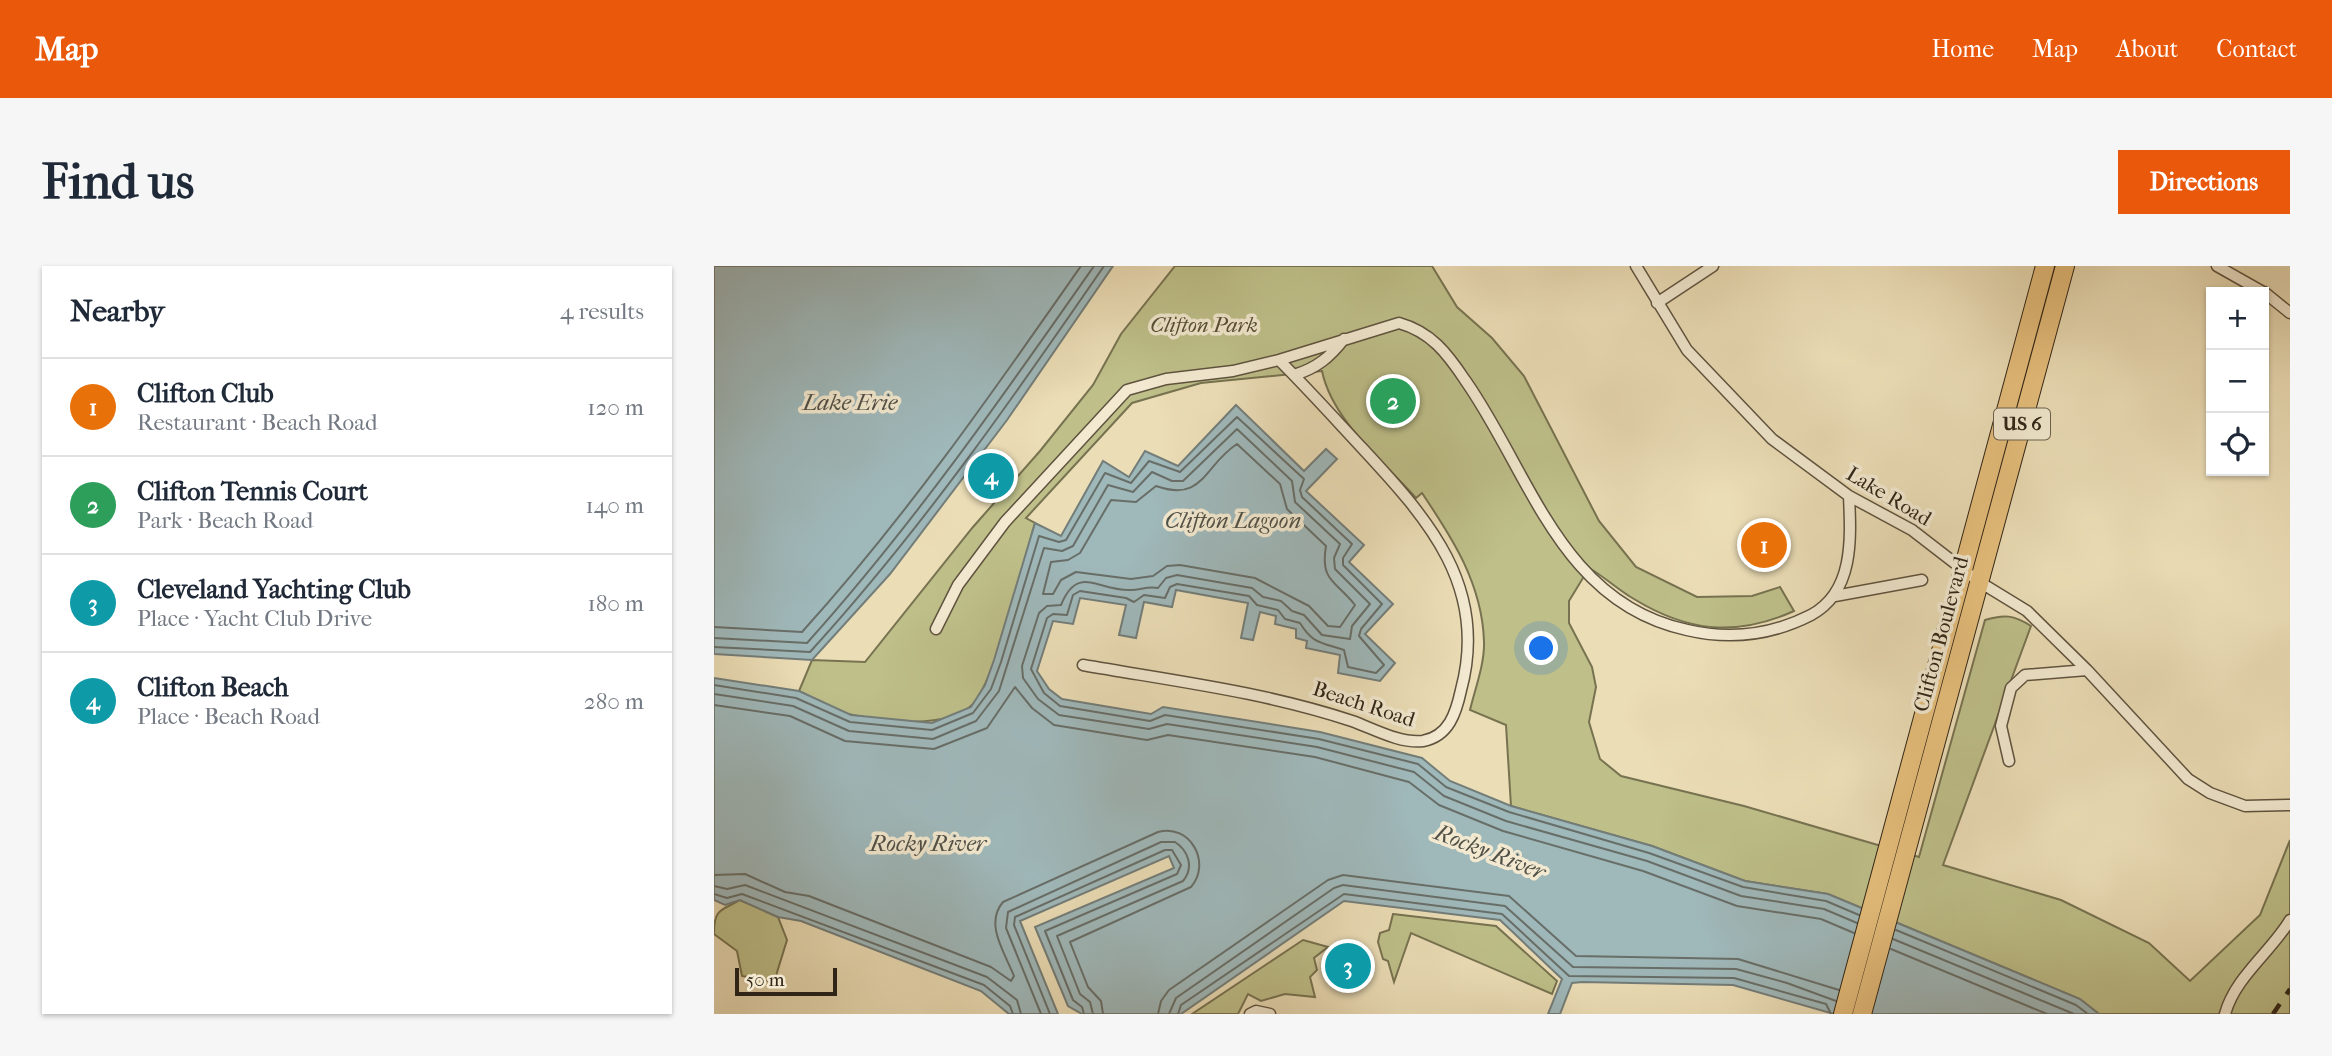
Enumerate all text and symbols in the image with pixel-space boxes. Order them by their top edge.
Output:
text: Map [35,30,98,69]
text: Home [1932,35,1994,63]
text: Map [2032,35,2078,63]
text: About [2116,35,2178,63]
text: Contact [2216,35,2297,63]
button: Directions [2118,150,2290,214]
text: Find us [42,153,194,211]
map controls [2206,287,2269,476]
button: + [2206,287,2269,350]
text: Nearby [70,294,165,329]
text: 4 results [560,298,644,325]
park label: Clifton Park [1150,313,1258,337]
button: − [2206,350,2269,413]
pin: 2 [1370,375,1416,427]
text: Clifton Club [137,378,274,409]
water label: Lake Erie [801,389,898,416]
text: 1 [89,394,97,421]
text: 120 m [587,394,644,421]
road number: US 6 [1994,408,2050,440]
text: Restaurant · Beach Road [137,409,377,436]
button: locate [2206,413,2269,476]
pin: 4 [968,450,1014,502]
street label: Lake Road [1842,461,1936,531]
text: Clifton Tennis Court [137,476,368,507]
text: 2 [87,492,99,519]
text: 140 m [585,492,644,519]
text: Park · Beach Road [137,507,313,534]
water label: Clifton Lagoon [1165,507,1301,534]
pin: 1 [1741,519,1787,571]
street label: Clifton Boulevard [1909,553,1973,714]
text: Cleveland Yachting Club [137,574,411,605]
text: 3 [88,590,98,617]
text: 180 m [587,590,644,617]
text: Place · Yacht Club Drive [137,605,372,632]
your location [1524,631,1558,665]
text: Clifton Beach [137,672,289,703]
street label: Beach Road [1310,676,1419,732]
text: 4 [86,688,100,715]
text: 280 m [584,688,644,715]
text: Place · Beach Road [137,703,320,730]
water label: Rocky River [1429,818,1551,886]
water label: Rocky River [868,830,988,857]
pin: 3 [1325,940,1371,992]
scale bar [735,965,836,997]
text: 50 m [746,969,785,991]

